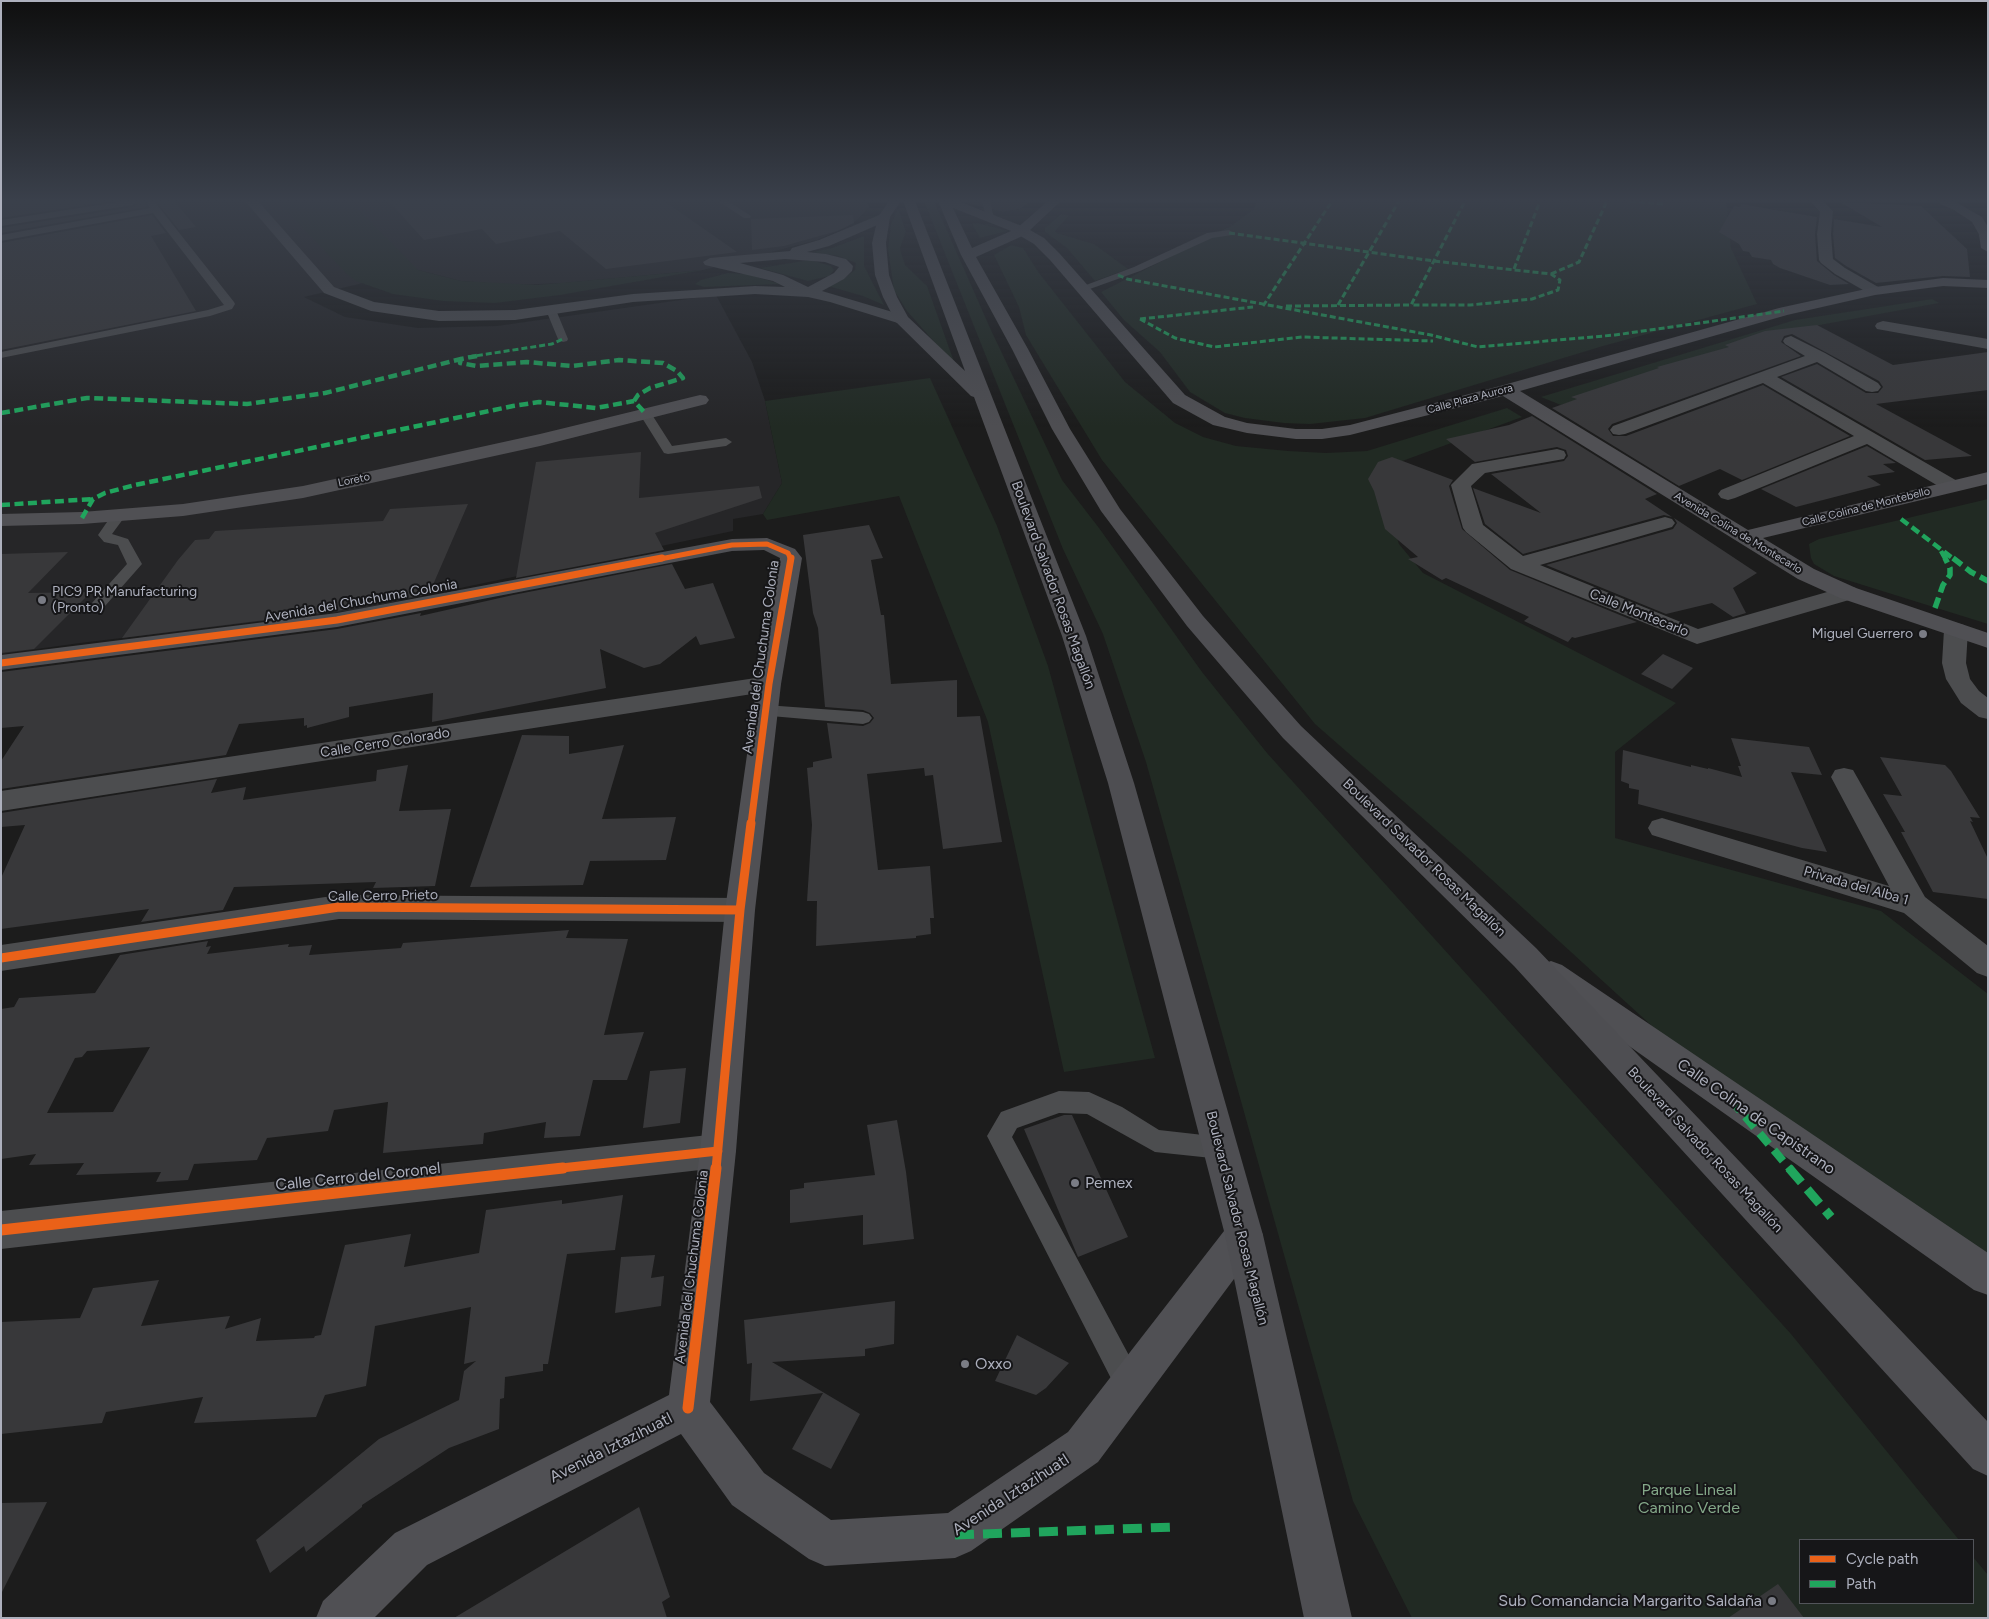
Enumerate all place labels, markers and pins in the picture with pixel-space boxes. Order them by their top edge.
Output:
place label: PIC9 PR Manufacturing (Pronto) [52,584,197,616]
marker: PIC9 PR Manufacturing (Pronto) [36,594,48,606]
place label: Miguel Guerrero [1812,626,1913,642]
marker: Miguel Guerrero [1917,628,1929,640]
place label: Pemex [1085,1173,1133,1193]
marker: Pemex [1069,1177,1081,1189]
place label: Oxxo [975,1354,1012,1374]
marker: Oxxo [959,1358,971,1370]
place label: Sub Comandancia Margarito Saldaña [1498,1591,1762,1611]
marker: Sub Comandancia Margarito Saldaña [1766,1595,1778,1607]

